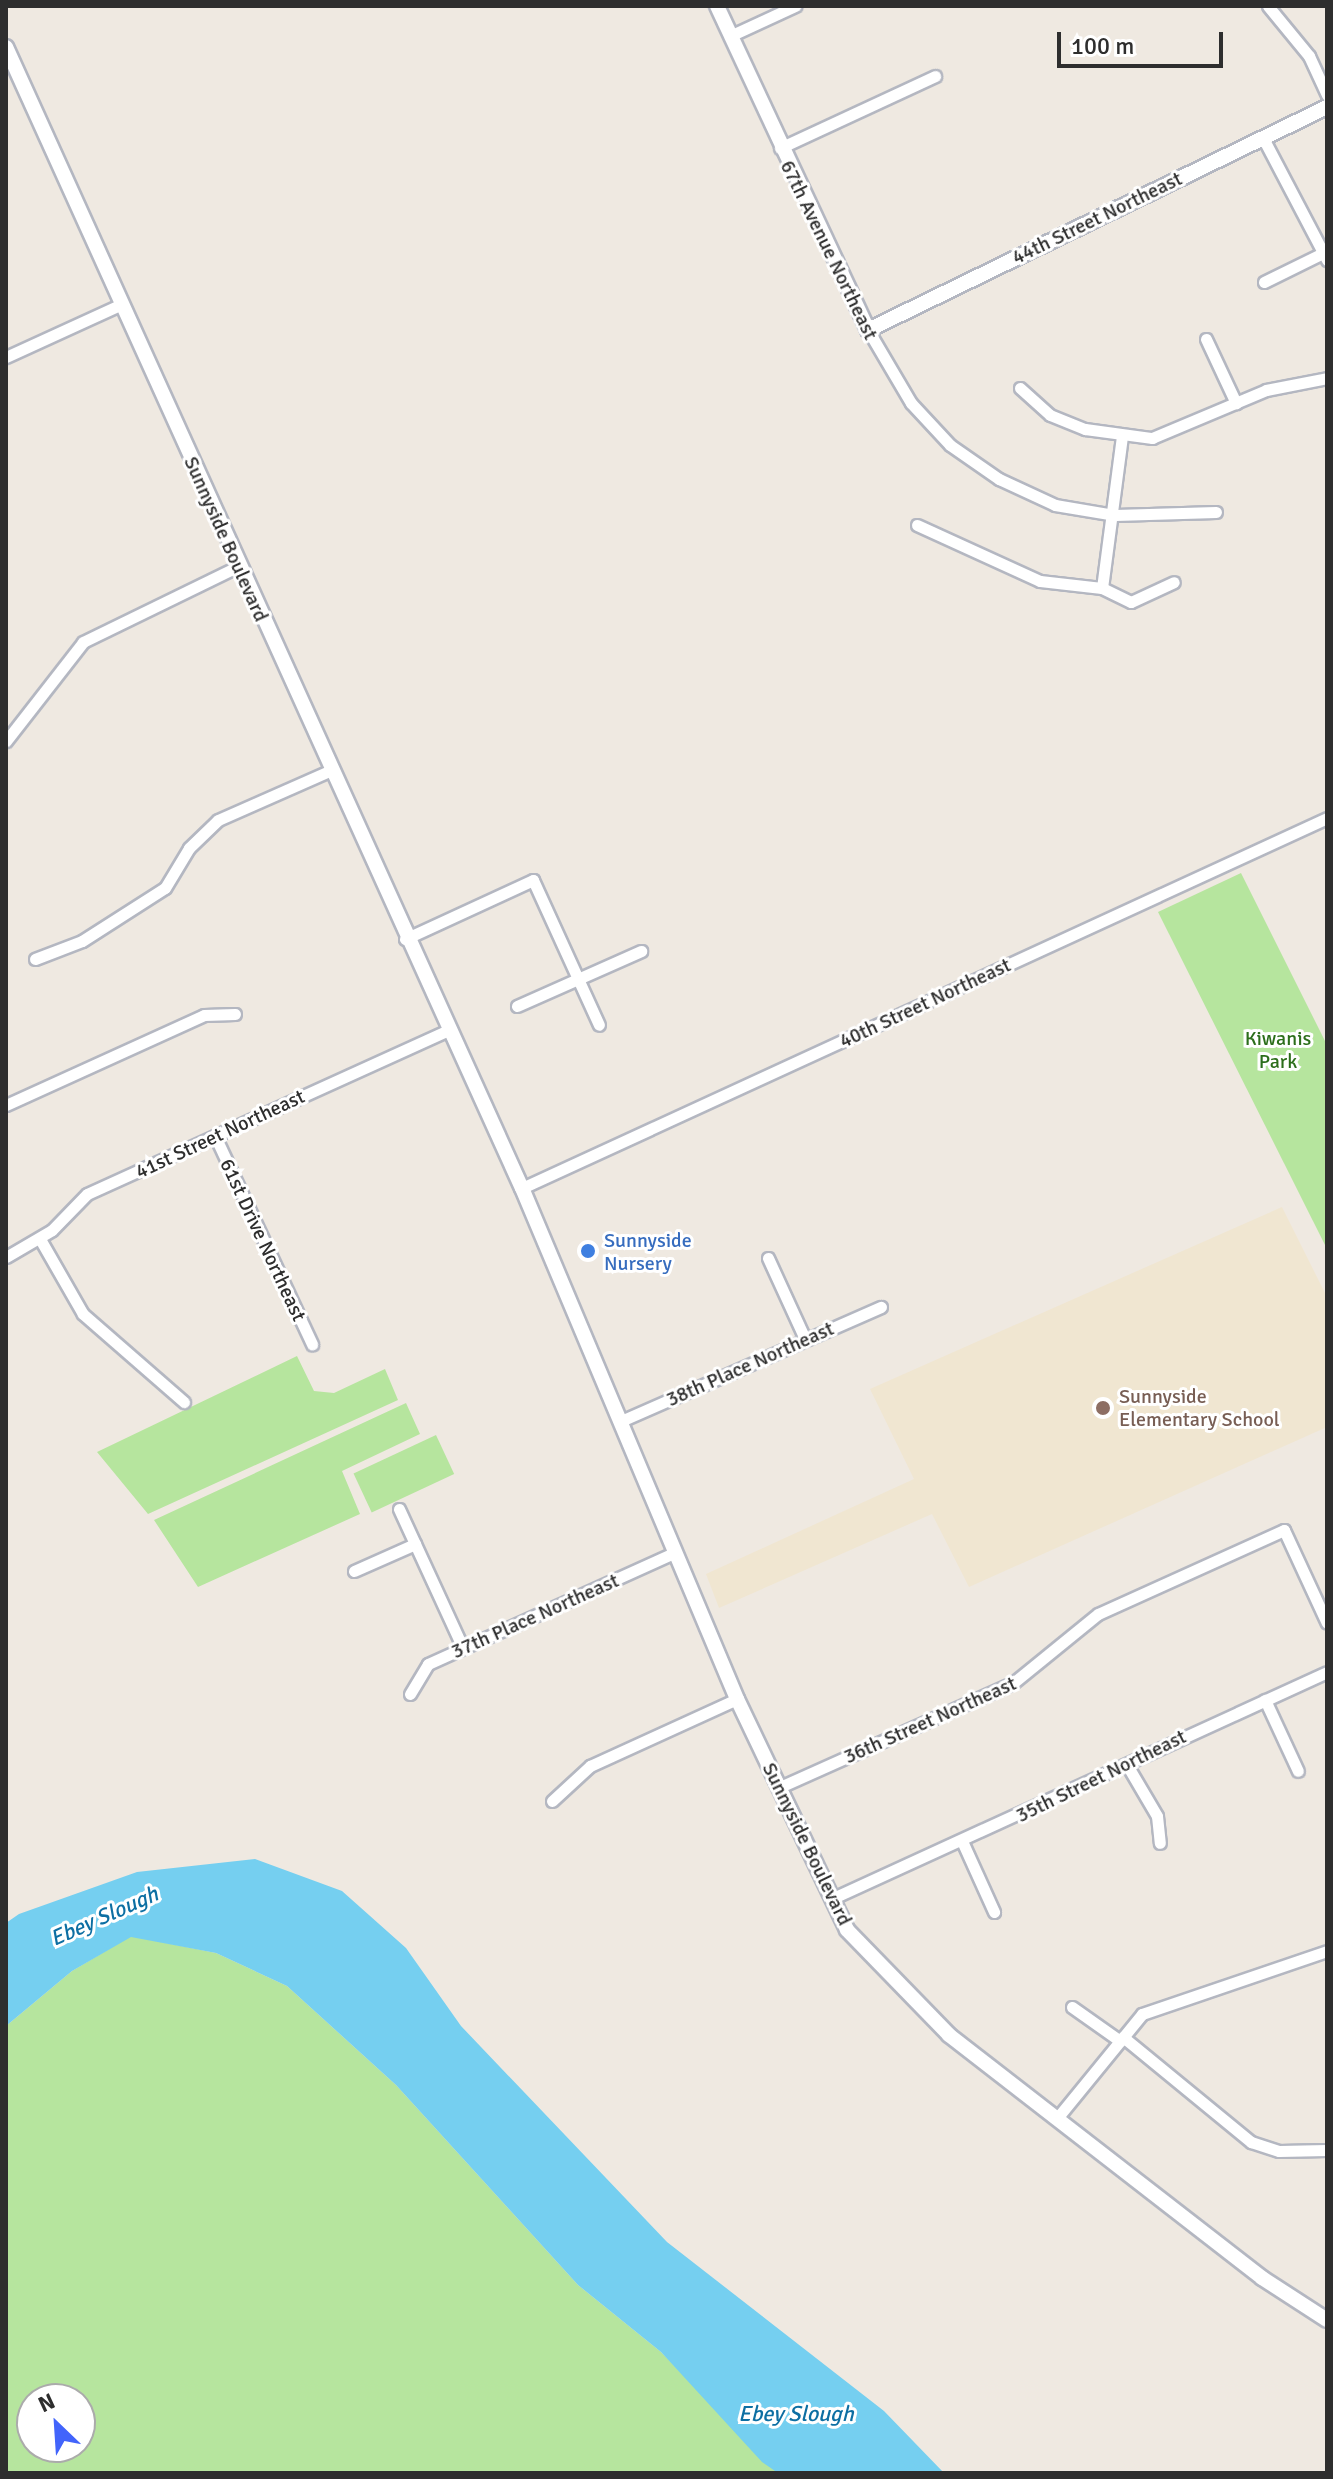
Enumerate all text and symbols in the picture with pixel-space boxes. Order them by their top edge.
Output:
scale bar [1061,16,1227,66]
text: 100 m [1071,31,1134,61]
street label: 67th Avenue Northeast [775,156,883,344]
street label: 44th Street Northeast [1008,166,1186,270]
street label: Sunnyside Boulevard [179,453,273,625]
street label: 40th Street Northeast [836,953,1014,1053]
park label: Kiwanis Park [1245,1026,1311,1073]
street label: 41st Street Northeast [132,1084,308,1184]
street label: 61st Drive Northeast [215,1155,311,1325]
place label: Sunnyside Nursery [604,1228,692,1275]
marker: Sunnyside Nursery [579,1242,597,1260]
street label: 38th Place Northeast [663,1316,837,1412]
place label: Sunnyside Elementary School [1119,1384,1280,1431]
marker: Sunnyside Elementary School [1094,1399,1112,1417]
street label: 37th Place Northeast [448,1568,622,1664]
street label: 36th Street Northeast [840,1671,1020,1769]
street label: 35th Street Northeast [1012,1724,1190,1828]
street label: Sunnyside Boulevard [757,1759,857,1929]
water label: Ebey Slough [46,1880,162,1952]
north arrow [16,2383,96,2463]
text: N [34,2387,59,2418]
water label: Ebey Slough [738,2401,854,2427]

